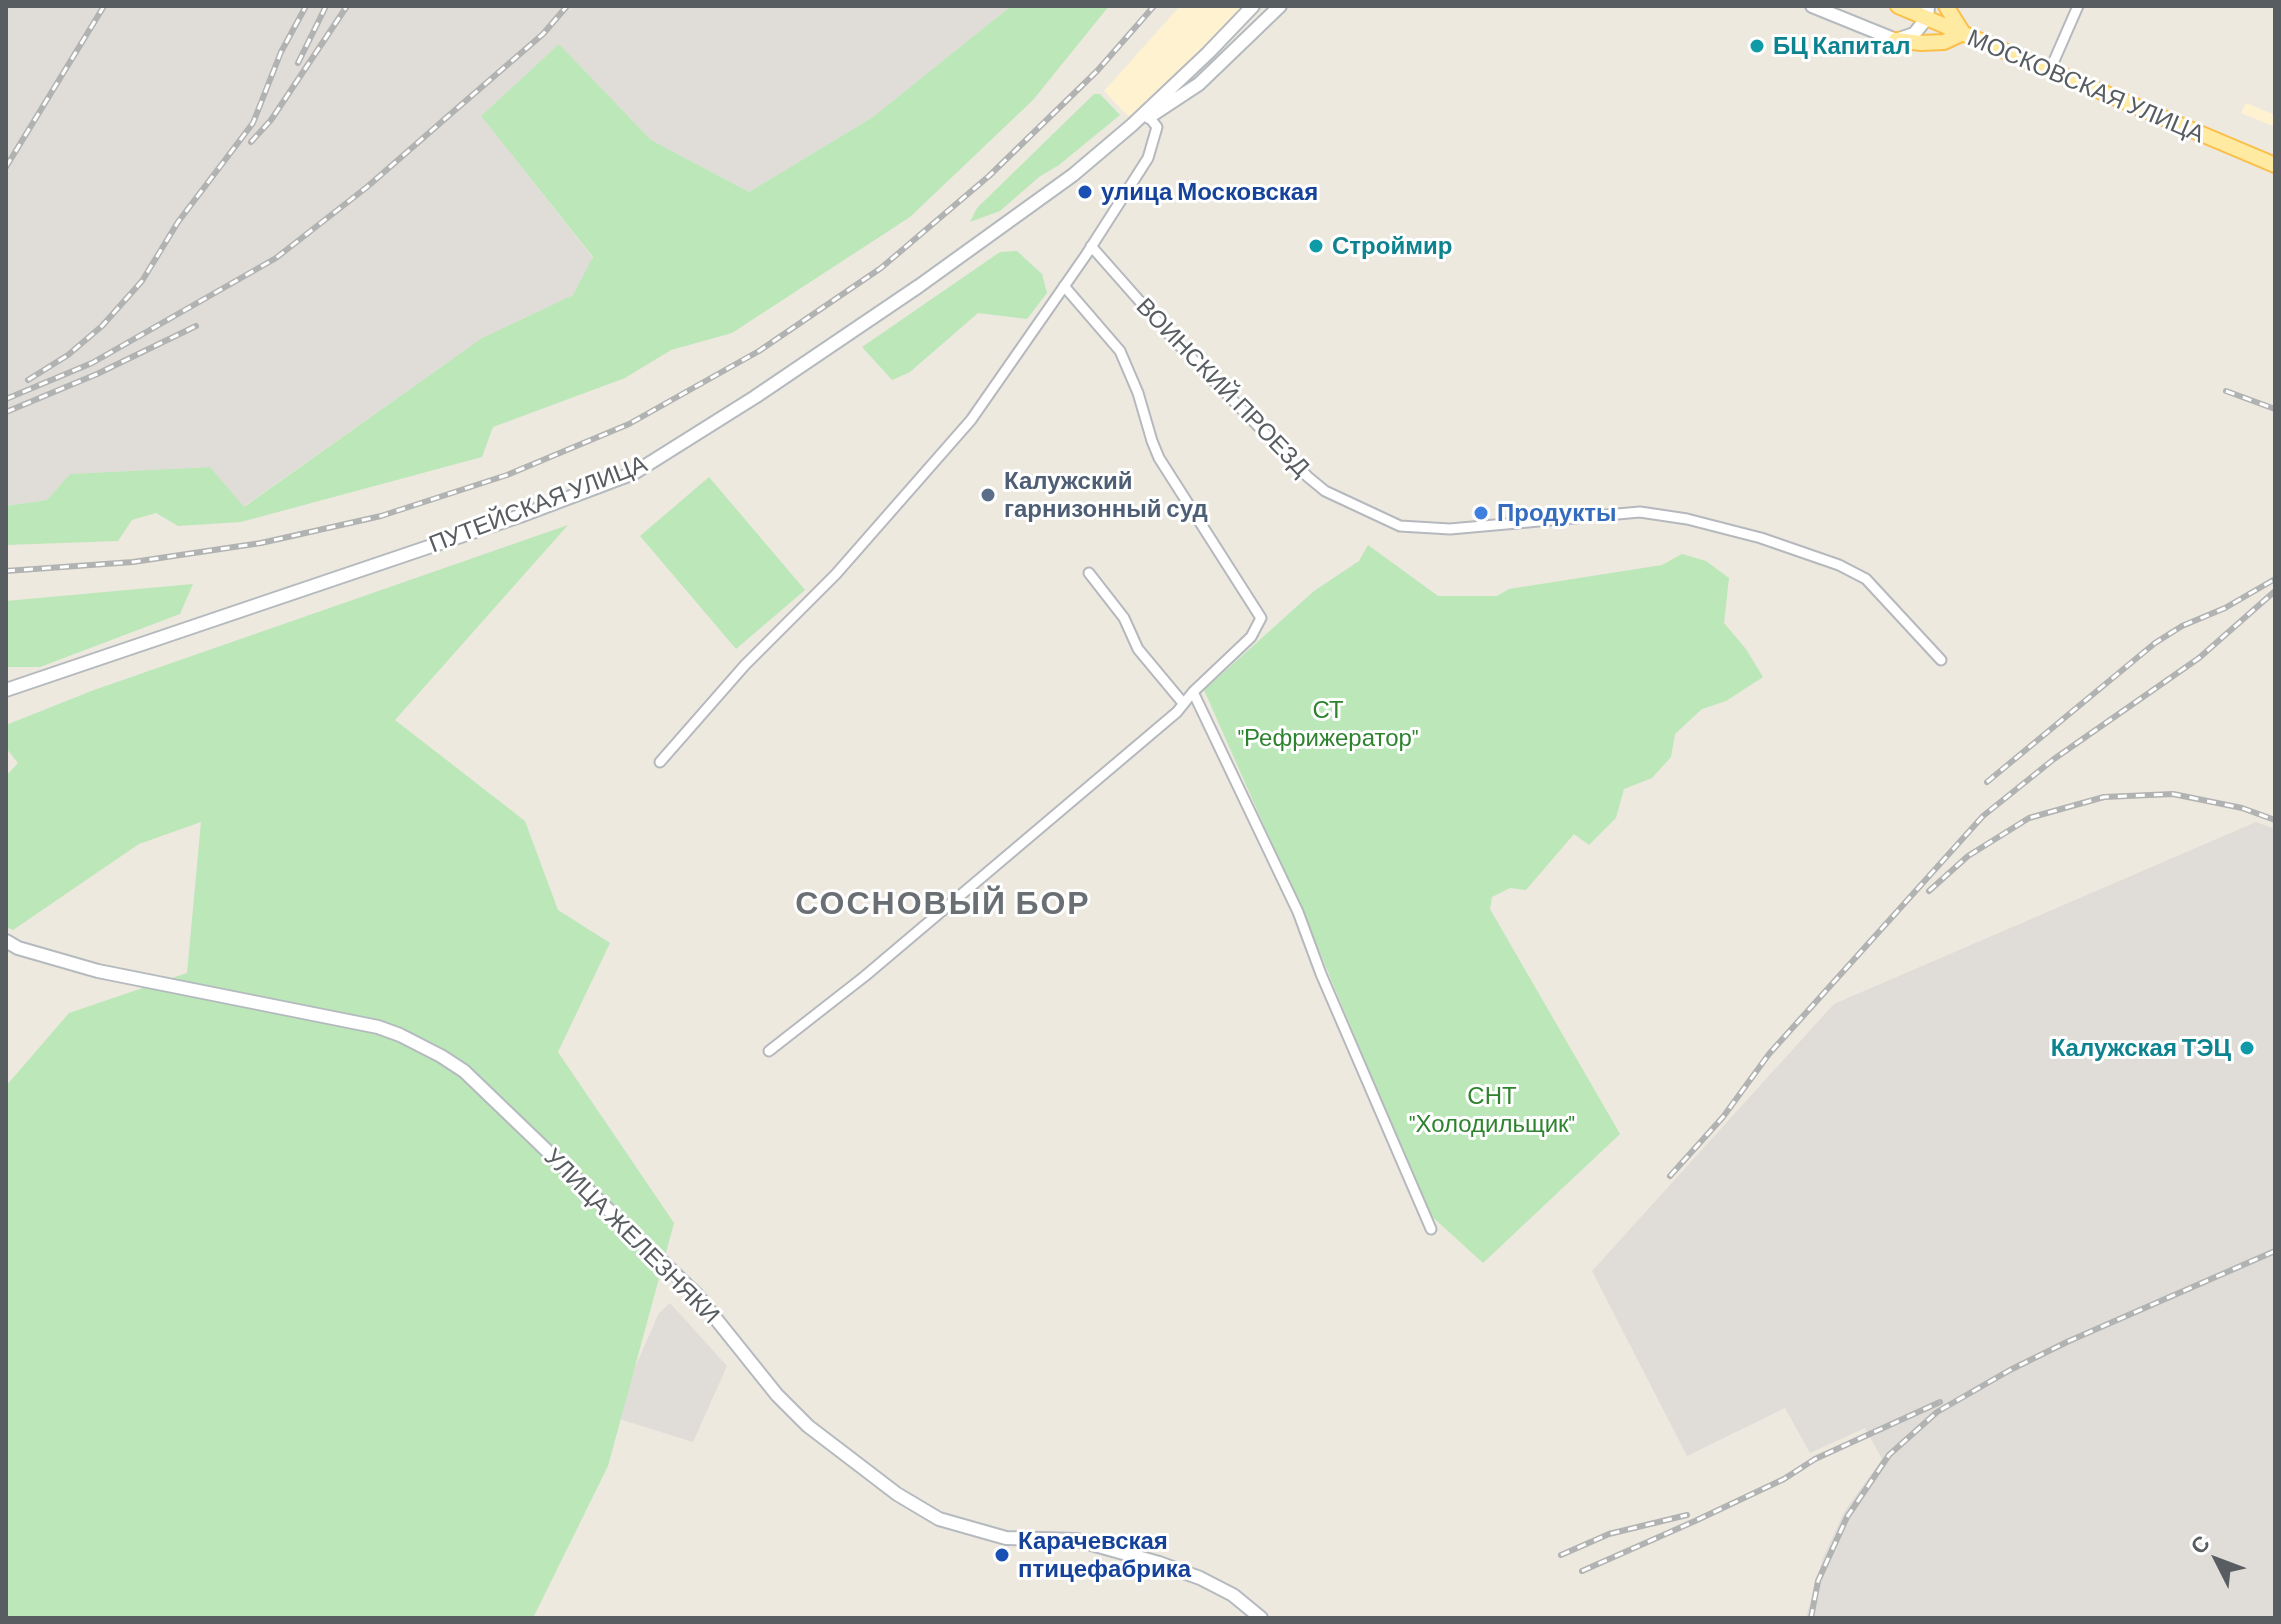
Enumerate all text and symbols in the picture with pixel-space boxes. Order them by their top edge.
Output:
street label: МОСКОВСКАЯ УЛИЦА [1963,23,2209,149]
place label: БЦ Капитал [1773,32,1910,60]
marker: БЦ Капитал [1748,37,1766,55]
place label: улица Московская [1101,178,1318,206]
marker: улица Московская [1076,183,1094,201]
place label: Строймир [1332,232,1452,260]
marker: Строймир [1307,237,1325,255]
street label: ВОИНСКИЙ ПРОЕЗД [1130,292,1316,482]
street label: ПУТЕЙСКАЯ УЛИЦА [425,449,651,559]
place label: Калужский гарнизонный суд [1004,467,1208,523]
marker: Калужский гарнизонный суд [979,486,997,504]
place label: Продукты [1497,499,1616,527]
marker: Продукты [1472,504,1490,522]
park label: СТ "Рефрижератор" [1238,696,1418,752]
district label: СОСНОВЫЙ БОР [795,884,1091,922]
place label: Калужская ТЭЦ [2051,1034,2231,1062]
marker: Калужская ТЭЦ [2238,1039,2256,1057]
park label: СНТ "Холодильщик" [1409,1082,1575,1138]
street label: УЛИЦА ЖЕЛЕЗНЯКИ [538,1142,726,1330]
north arrow [2177,1520,2257,1600]
place label: Карачевская птицефабрика [1018,1527,1191,1583]
text: С [2184,1529,2214,1559]
marker: Карачевская птицефабрика [993,1546,1011,1564]

